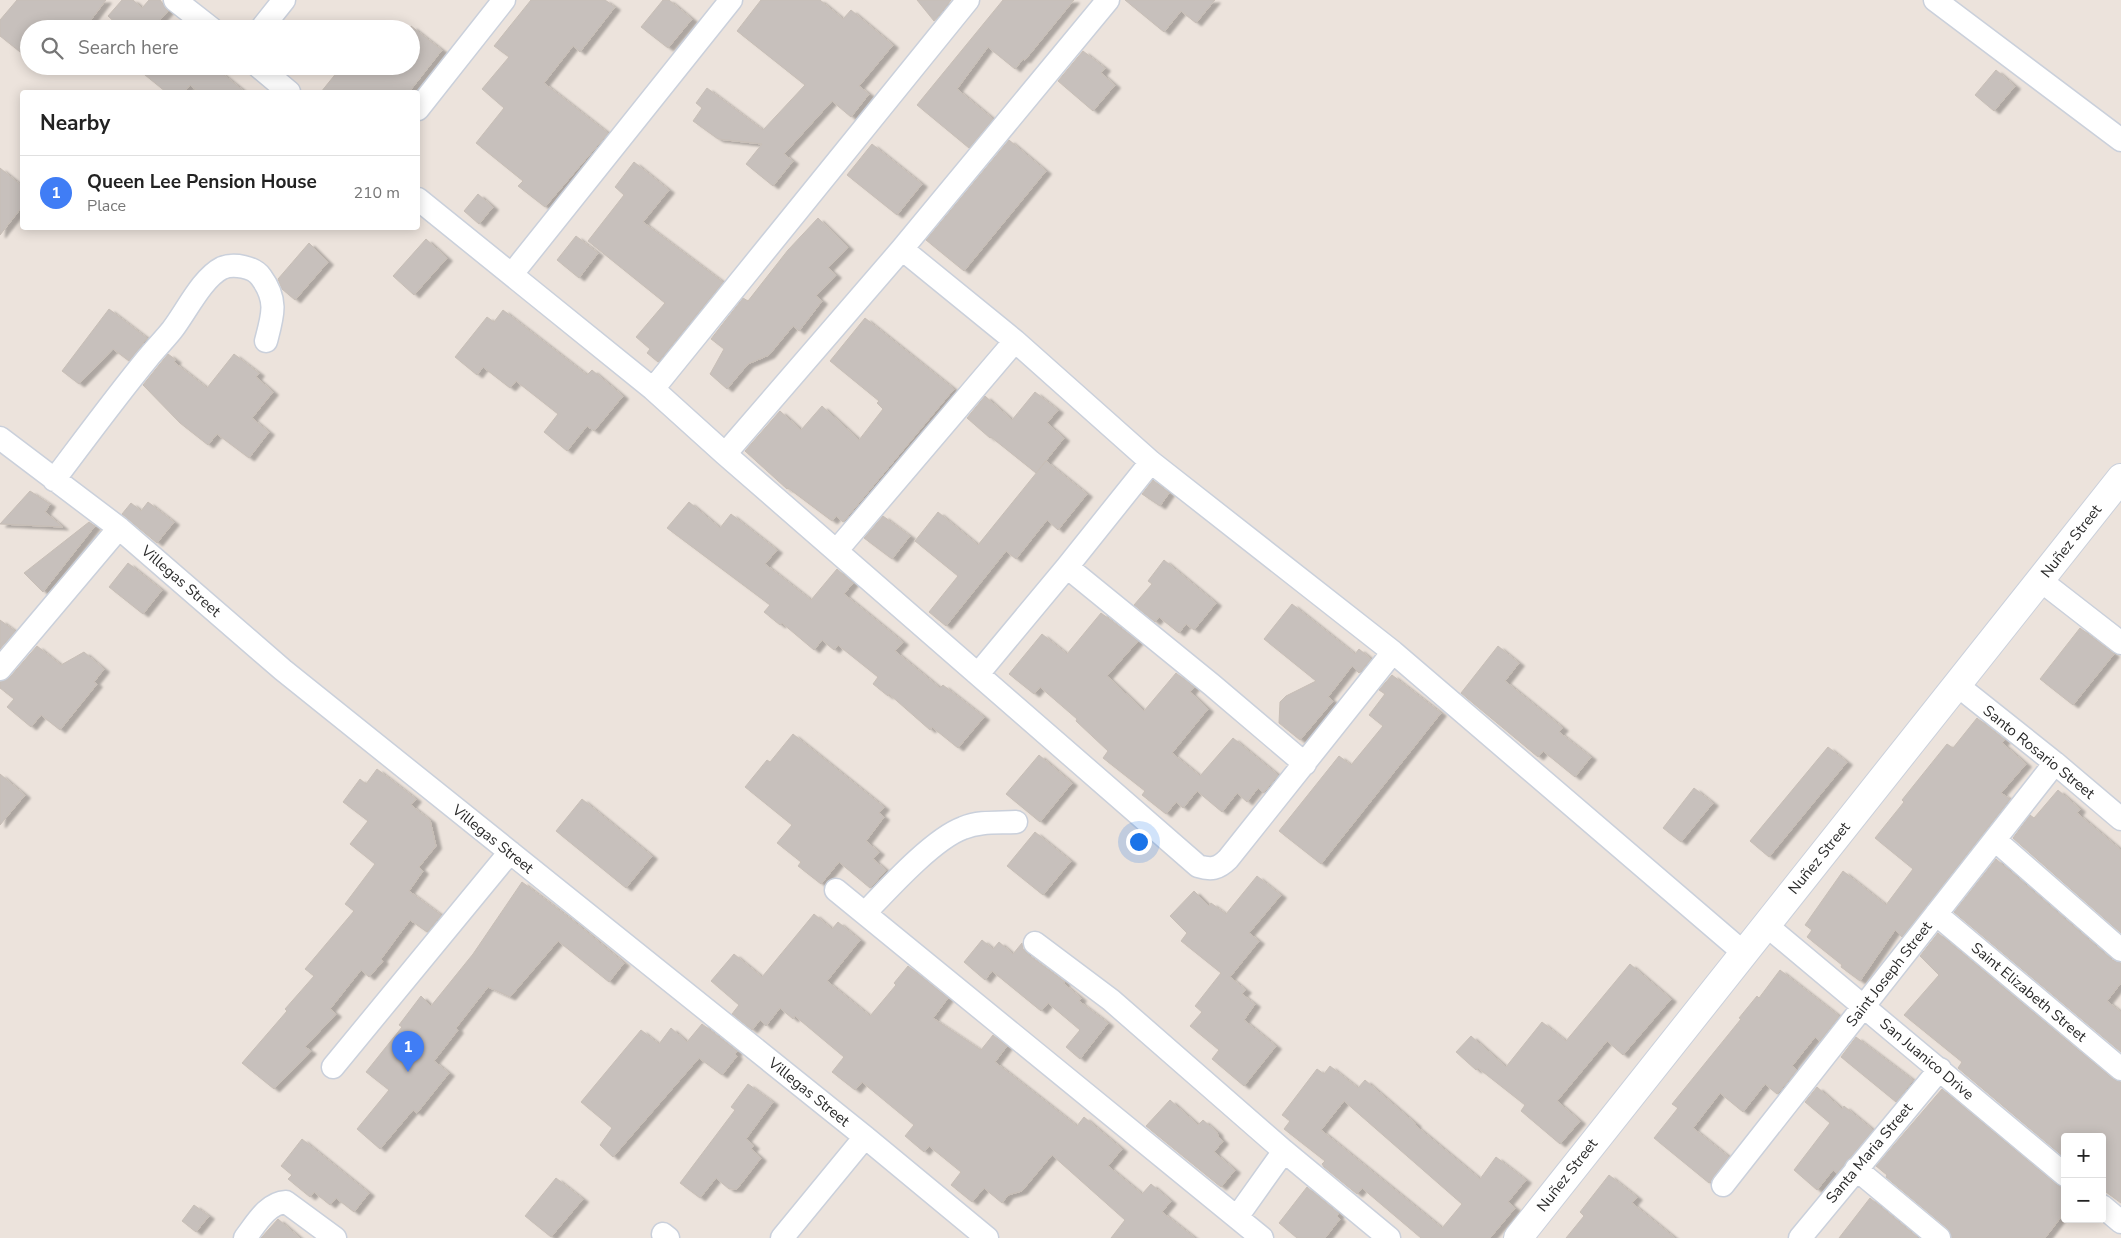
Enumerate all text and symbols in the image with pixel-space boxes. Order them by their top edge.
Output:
search box [20,20,420,75]
icon: search [38,34,66,62]
text: Search here [78,35,179,61]
text: Nearby [40,109,110,137]
text: Queen Lee Pension House [87,169,317,195]
text: 1 [51,182,61,204]
text: 210 m [353,182,400,204]
text: Place [87,195,126,217]
street label: Nuñez Street [2036,500,2106,582]
street label: Villegas Street [136,540,226,622]
street label: Santo Rosario Street [1979,701,2100,804]
street label: Villegas Street [447,799,538,878]
street label: Nuñez Street [1784,817,1855,898]
your location [1126,829,1152,855]
street label: Saint Joseph Street [1841,917,1937,1031]
street label: Saint Elizabeth Street [1967,938,2092,1047]
street label: San Juanico Drive [1876,1014,1978,1104]
pin: 1 [392,1031,424,1072]
street label: Villegas Street [763,1052,854,1131]
street label: Santa Maria Street [1821,1098,1917,1207]
map controls [2061,1133,2106,1223]
button: + [2061,1133,2106,1178]
street label: Nuñez Street [1532,1134,1602,1216]
button: − [2061,1178,2106,1223]

